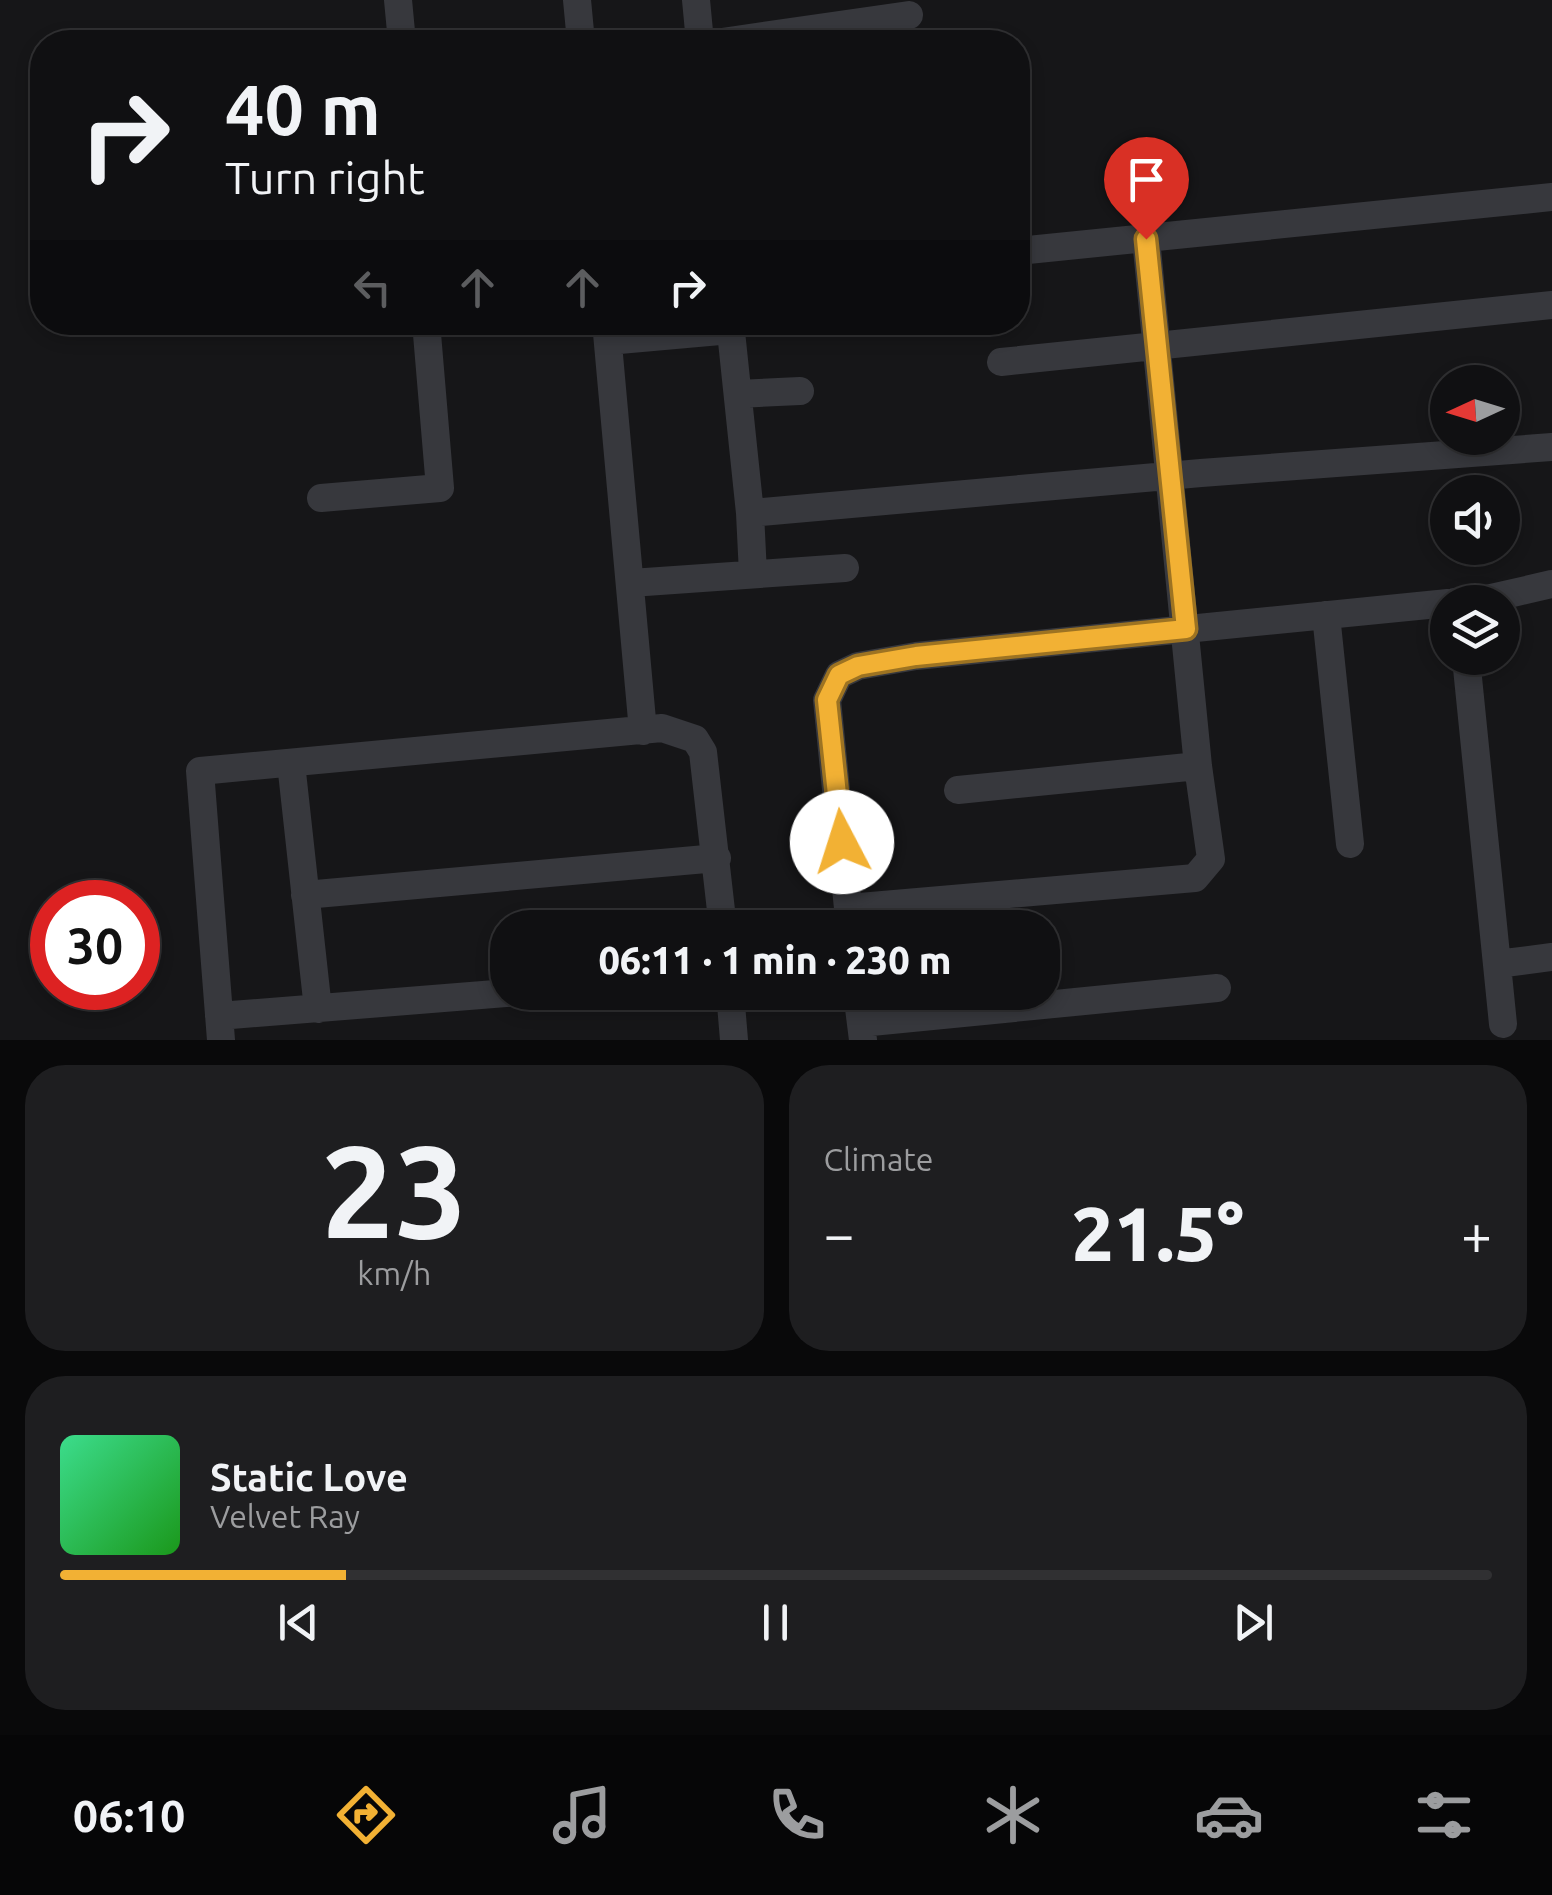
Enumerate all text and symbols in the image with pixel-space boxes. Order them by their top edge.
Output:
icon: right [60,70,190,200]
text: 40 m [225,70,381,148]
pin [1104,137,1189,240]
text: Turn right [225,152,425,203]
icon: arrive [1119,152,1174,207]
icon: left [345,260,400,315]
icon: ahead [450,260,505,315]
icon: ahead [555,260,610,315]
icon: right [660,260,715,315]
north arrow [1430,365,1520,455]
map controls [1430,365,1520,675]
button: sound [1430,475,1520,565]
button: layers [1430,585,1520,675]
position arrow [790,790,894,894]
speed limit sign: 30 [30,880,160,1010]
text: 06:11 · 1 min · 230 m [598,939,952,981]
text: 23 [321,1117,468,1263]
text: Climate [824,1141,934,1177]
text: 21.5° [1071,1191,1244,1275]
text: − [824,1203,855,1264]
text: + [1461,1203,1492,1264]
text: km/h [357,1255,431,1291]
text: Static Love [210,1456,408,1498]
text: Velvet Ray [210,1498,360,1534]
icon: previous [271,1595,326,1650]
icon: pause [748,1595,803,1650]
icon: next [1226,1595,1281,1650]
icon: directions [331,1780,401,1850]
icon: music [547,1780,617,1850]
icon: phone [762,1780,832,1850]
icon: climate [978,1780,1048,1850]
icon: car [1194,1780,1264,1850]
icon: filters [1409,1780,1479,1850]
text: 06:10 [73,1790,185,1841]

